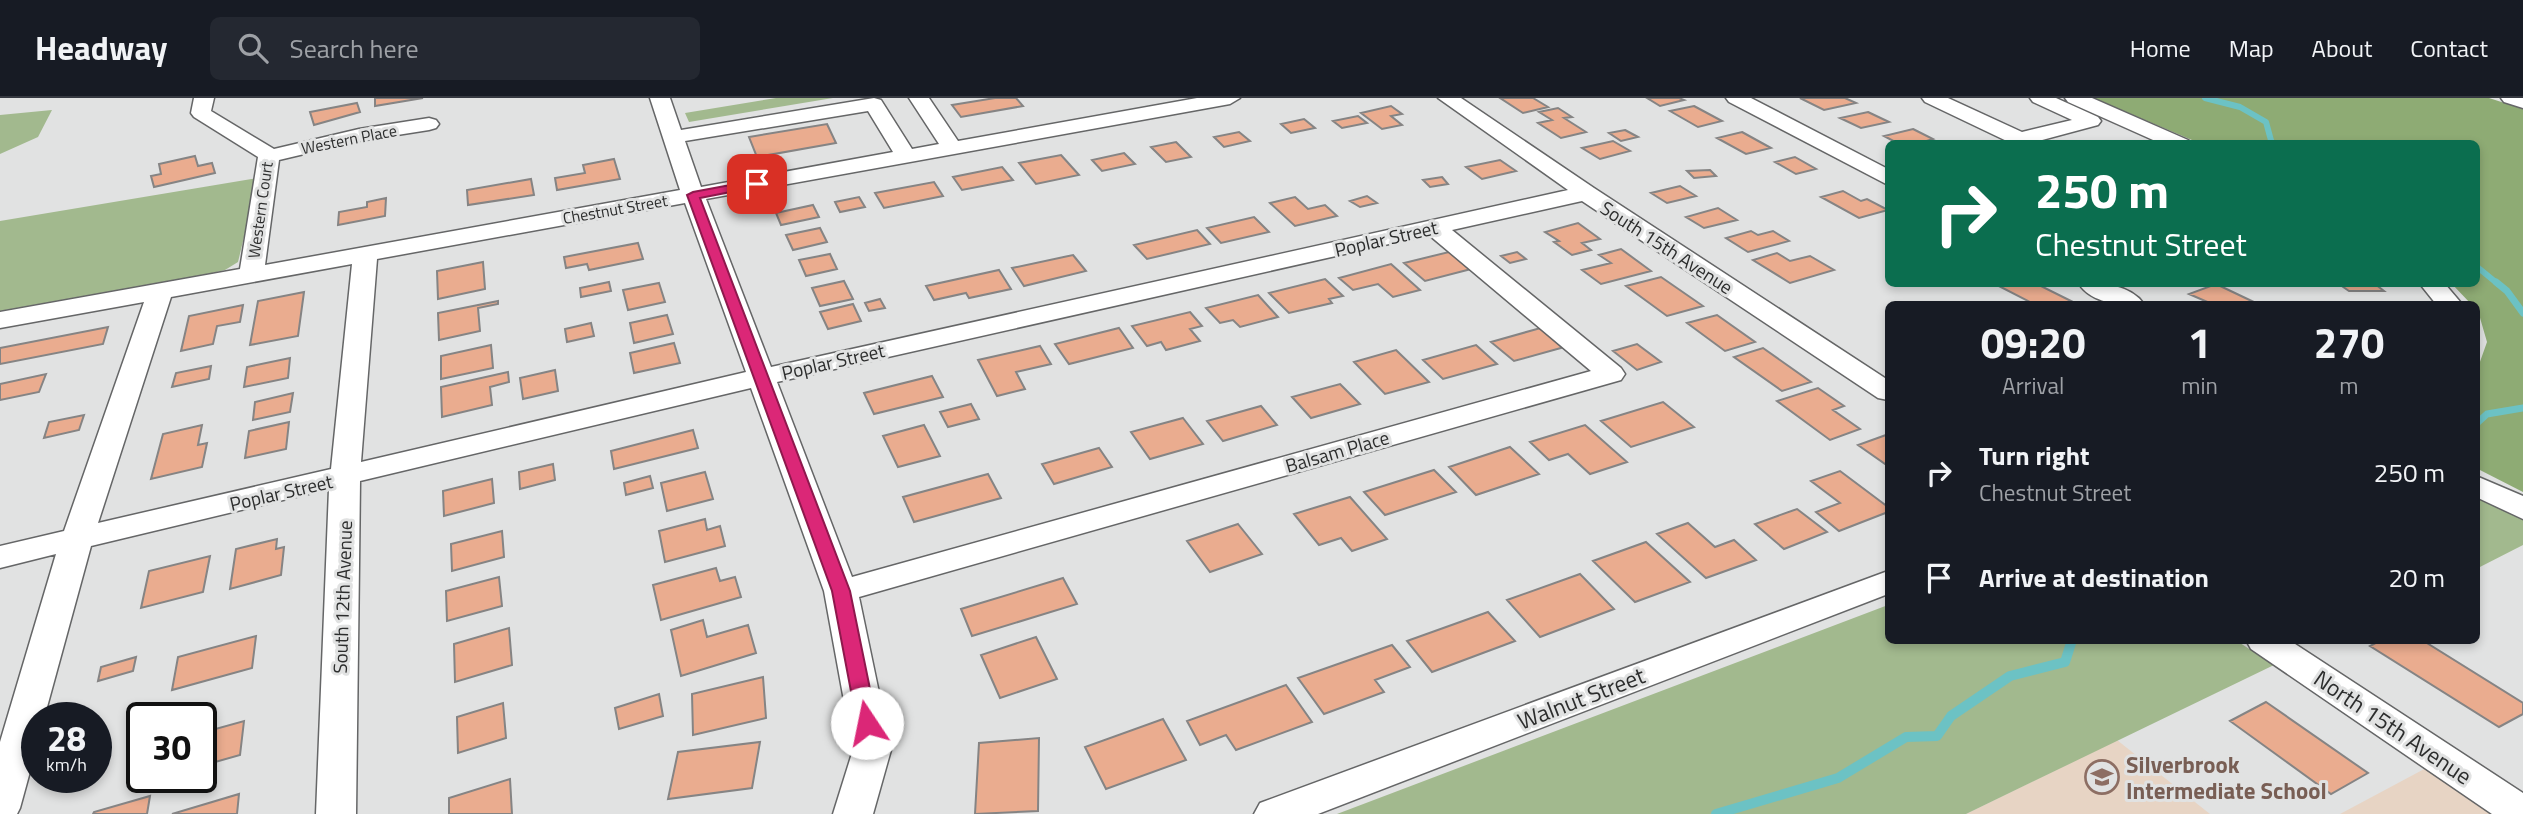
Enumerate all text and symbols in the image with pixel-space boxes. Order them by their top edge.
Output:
search box [210,17,700,80]
text: Headway [35,23,168,73]
icon: search [234,29,272,67]
text: Search here [290,29,419,68]
text: Home [2130,30,2191,66]
text: Map [2229,30,2274,66]
text: About [2312,30,2372,66]
text: Contact [2410,30,2488,66]
street label: Western Place [299,118,399,160]
text: 250 m [2035,152,2169,227]
pin [727,154,787,214]
street label: Western Court [241,160,279,260]
icon: arrive [738,165,776,203]
icon: right [1920,168,2011,259]
street label: Chestnut Street [561,188,670,230]
street label: South 15th Avenue [1595,193,1739,301]
street label: Poplar Street [1332,212,1441,264]
text: Chestnut Street [2035,220,2247,268]
text: 09:20 [1981,310,2086,374]
text: 1 [2188,310,2211,374]
text: 270 [2314,310,2384,374]
street label: Poplar Street [779,335,888,387]
text: Arrival [2002,368,2064,403]
text: min [2181,368,2218,403]
text: m [2339,368,2359,403]
street label: Balsam Place [1282,422,1392,480]
text: Turn right [1979,436,2090,475]
text: 250 m [2374,453,2445,492]
icon: right [1920,454,1958,492]
street label: Poplar Street [227,466,336,518]
text: Chestnut Street [1979,475,2131,510]
street label: South 12th Avenue [325,520,359,674]
text: Arrive at destination [1979,558,2209,597]
text: 20 m [2388,558,2445,597]
icon: arrive [1920,559,1958,597]
street label: Walnut Street [1512,658,1650,738]
street label: North 15th Avenue [2307,661,2479,793]
position arrow [830,686,904,760]
speed limit sign: 30 [126,702,217,793]
text: 28 [47,711,86,765]
place label: Silverbrook Intermediate School [2126,747,2327,808]
text: km/h [46,751,87,778]
school or university icon: Silverbrook Intermediate School [2083,758,2121,796]

